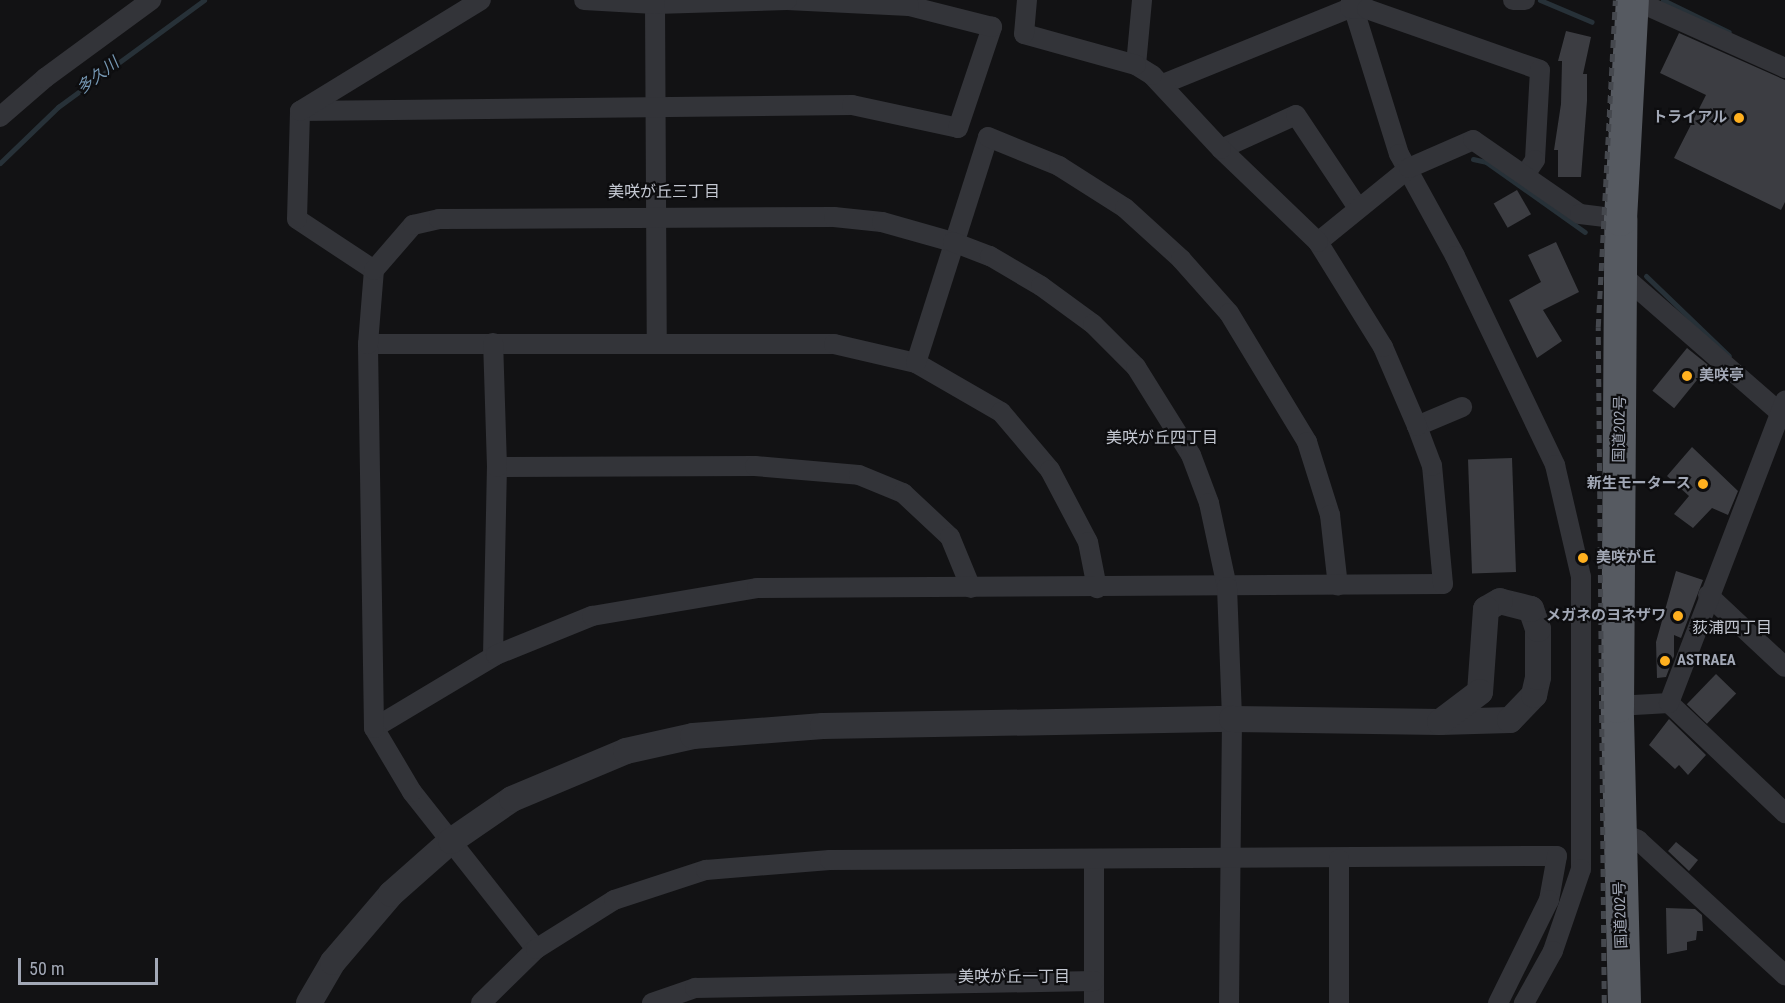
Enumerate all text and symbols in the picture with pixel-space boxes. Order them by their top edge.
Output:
water label: 多久川 [73,54,123,98]
place label: トライアル [1652,109,1727,127]
marker: トライアル [1732,111,1746,125]
district label: 美咲が丘三丁目 [608,182,720,202]
place label: 美咲亭 [1699,367,1744,385]
marker: 美咲亭 [1680,369,1694,383]
street label: 国道202号 [1610,395,1630,463]
district label: 美咲が丘四丁目 [1106,428,1218,448]
place label: 新生モータース [1586,475,1691,493]
marker: 新生モータース [1696,477,1710,491]
marker: 美咲が丘 [1574,549,1592,567]
place label: 美咲が丘 [1596,549,1656,567]
place label: メガネのヨネザワ [1546,607,1666,625]
marker: メガネのヨネザワ [1671,609,1685,623]
district label: 荻浦四丁目 [1692,618,1772,638]
place label: ASTRAEA [1677,652,1736,670]
marker: ASTRAEA [1658,654,1672,668]
street label: 国道202号 [1611,881,1631,949]
scale bar [21,946,160,984]
text: 50 m [29,958,64,979]
district label: 美咲が丘一丁目 [958,967,1070,987]

